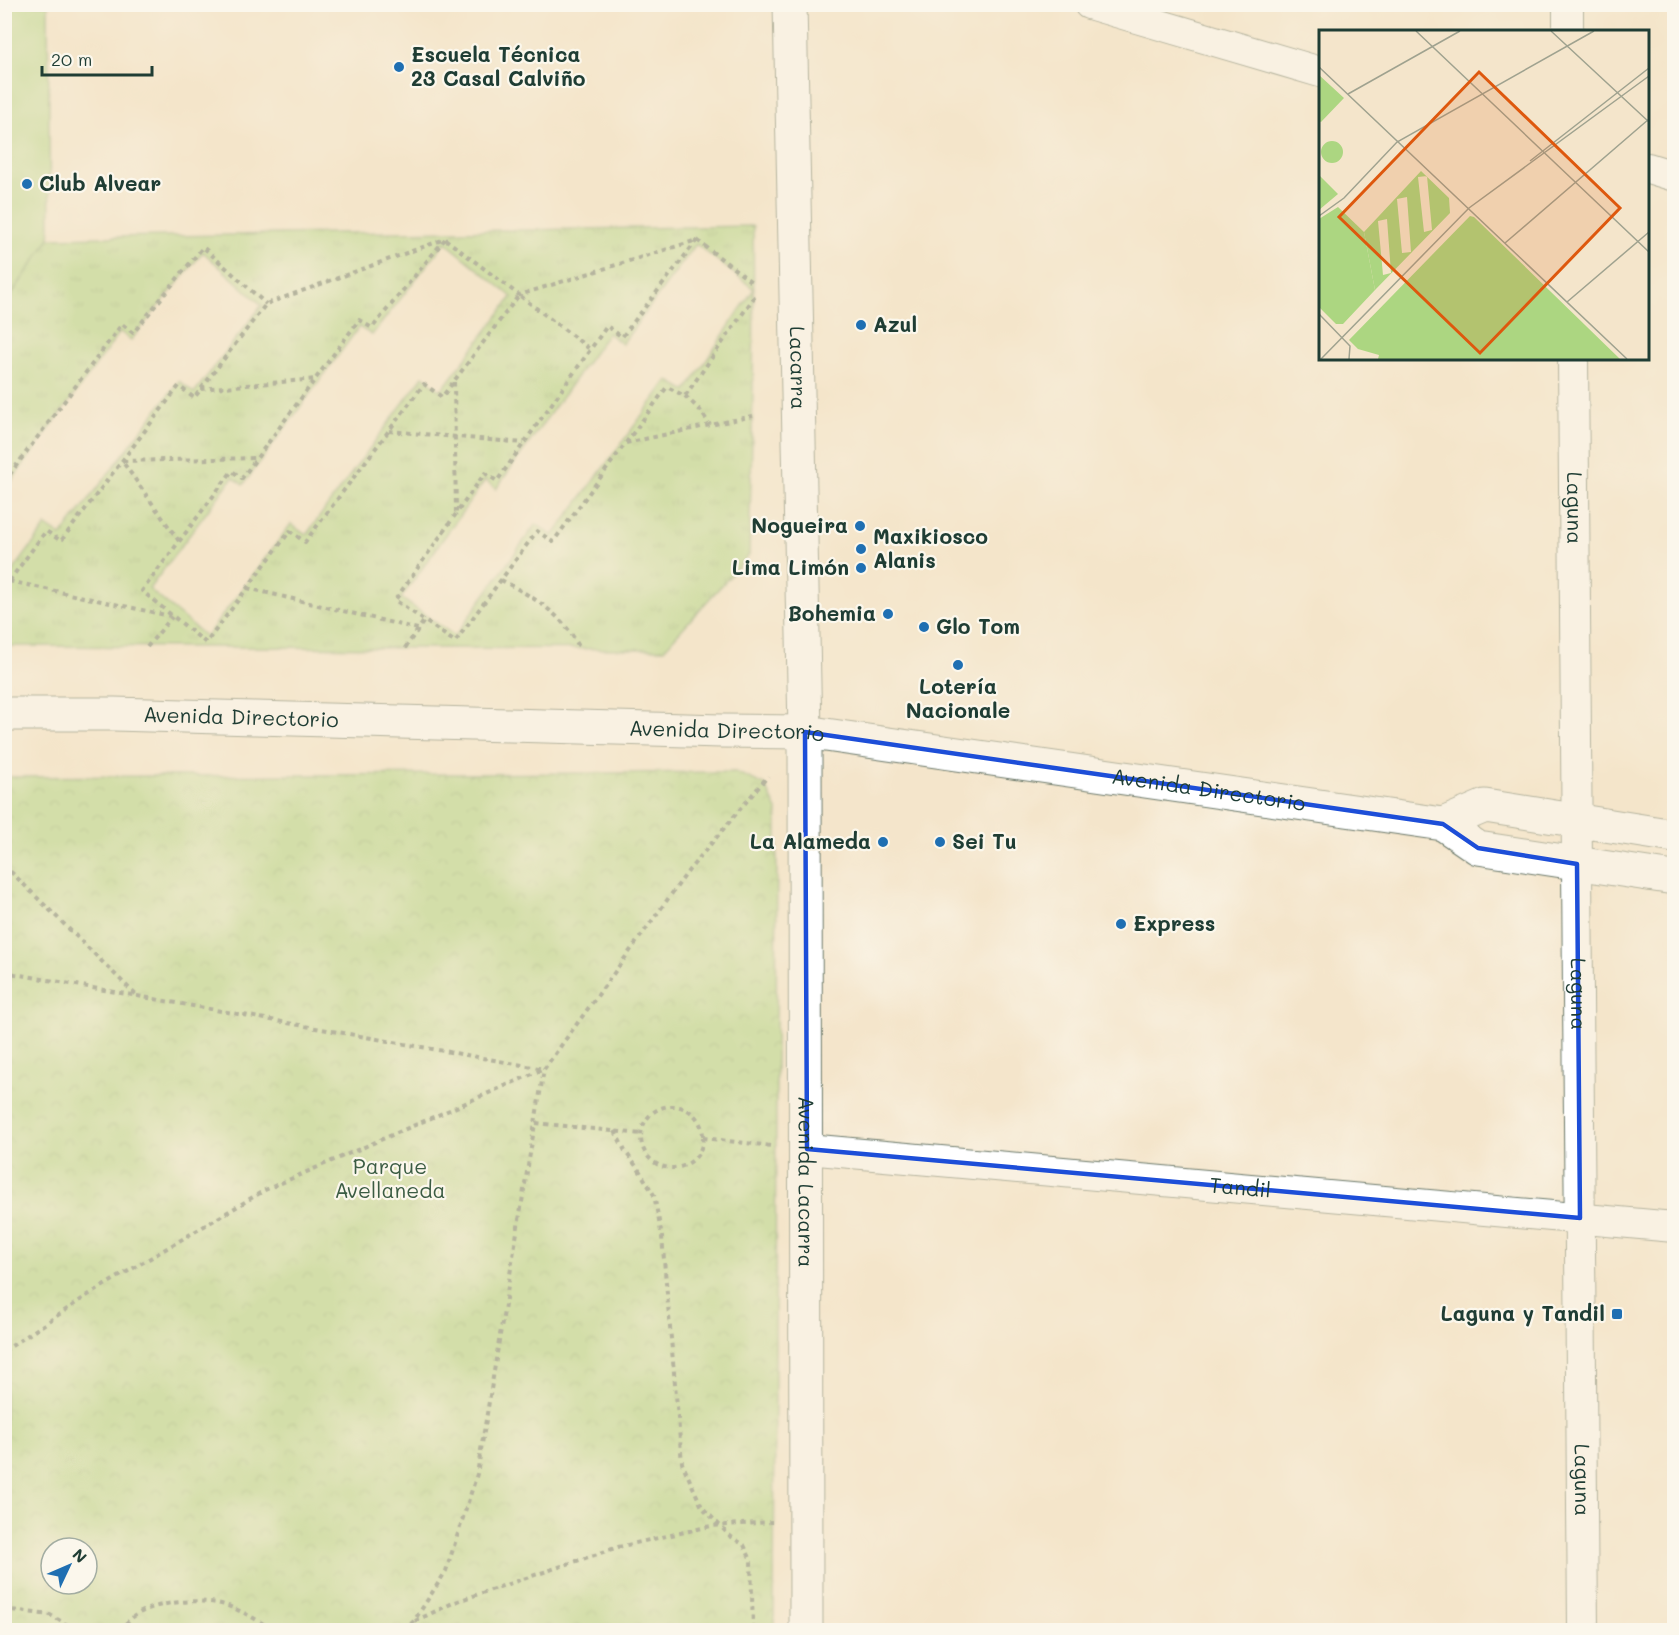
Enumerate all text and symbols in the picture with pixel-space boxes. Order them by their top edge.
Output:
inset map [1319,30,1649,360]
scale bar [42,39,152,77]
place label: Escuela Técnica 23 Casal Calviño [411,40,586,91]
text: 20 m [51,47,92,71]
marker: Escuela Técnica 23 Casal Calviño [392,60,406,74]
place label: Club Alvear [39,169,161,196]
marker: Club Alvear [20,177,34,191]
place label: Azul [873,310,917,337]
marker: Azul [854,318,868,332]
street label: Lacarra [785,326,813,410]
street label: Laguna [1562,472,1589,544]
place label: Nogueira [751,511,848,538]
marker: Nogueira [853,519,867,533]
place label: Maxikiosco Alanis [873,522,988,573]
marker: Maxikiosco Alanis [854,542,868,556]
place label: Lima Limón [732,553,849,580]
marker: Lima Limón [854,561,868,575]
place label: Bohemia [788,599,876,626]
marker: Bohemia [881,607,895,621]
place label: Glo Tom [936,612,1020,639]
marker: Glo Tom [917,620,931,634]
marker: Lotería Nacionale [951,658,965,672]
place label: Lotería Nacionale [906,672,1010,723]
street label: Avenida Directorio [143,700,339,732]
street label: Avenida Directorio [629,713,827,747]
street label: Avenida Directorio [1110,761,1308,816]
place label: La Alameda [750,827,871,854]
place label: Sei Tu [952,827,1017,854]
marker: La Alameda [876,835,890,849]
marker: Sei Tu [933,835,947,849]
place label: Express [1133,909,1215,936]
marker: Express [1114,917,1128,931]
street label: Laguna [1566,958,1593,1030]
street label: Avenida Lacarra [793,1096,821,1268]
park label: Parque Avellaneda [334,1152,446,1203]
street label: Tandil [1209,1170,1272,1203]
place label: Laguna y Tandil [1441,1299,1605,1327]
marker: Laguna y Tandil [1610,1307,1624,1321]
street label: Laguna [1570,1444,1597,1516]
north arrow [39,1536,99,1596]
text: N [68,1544,92,1567]

